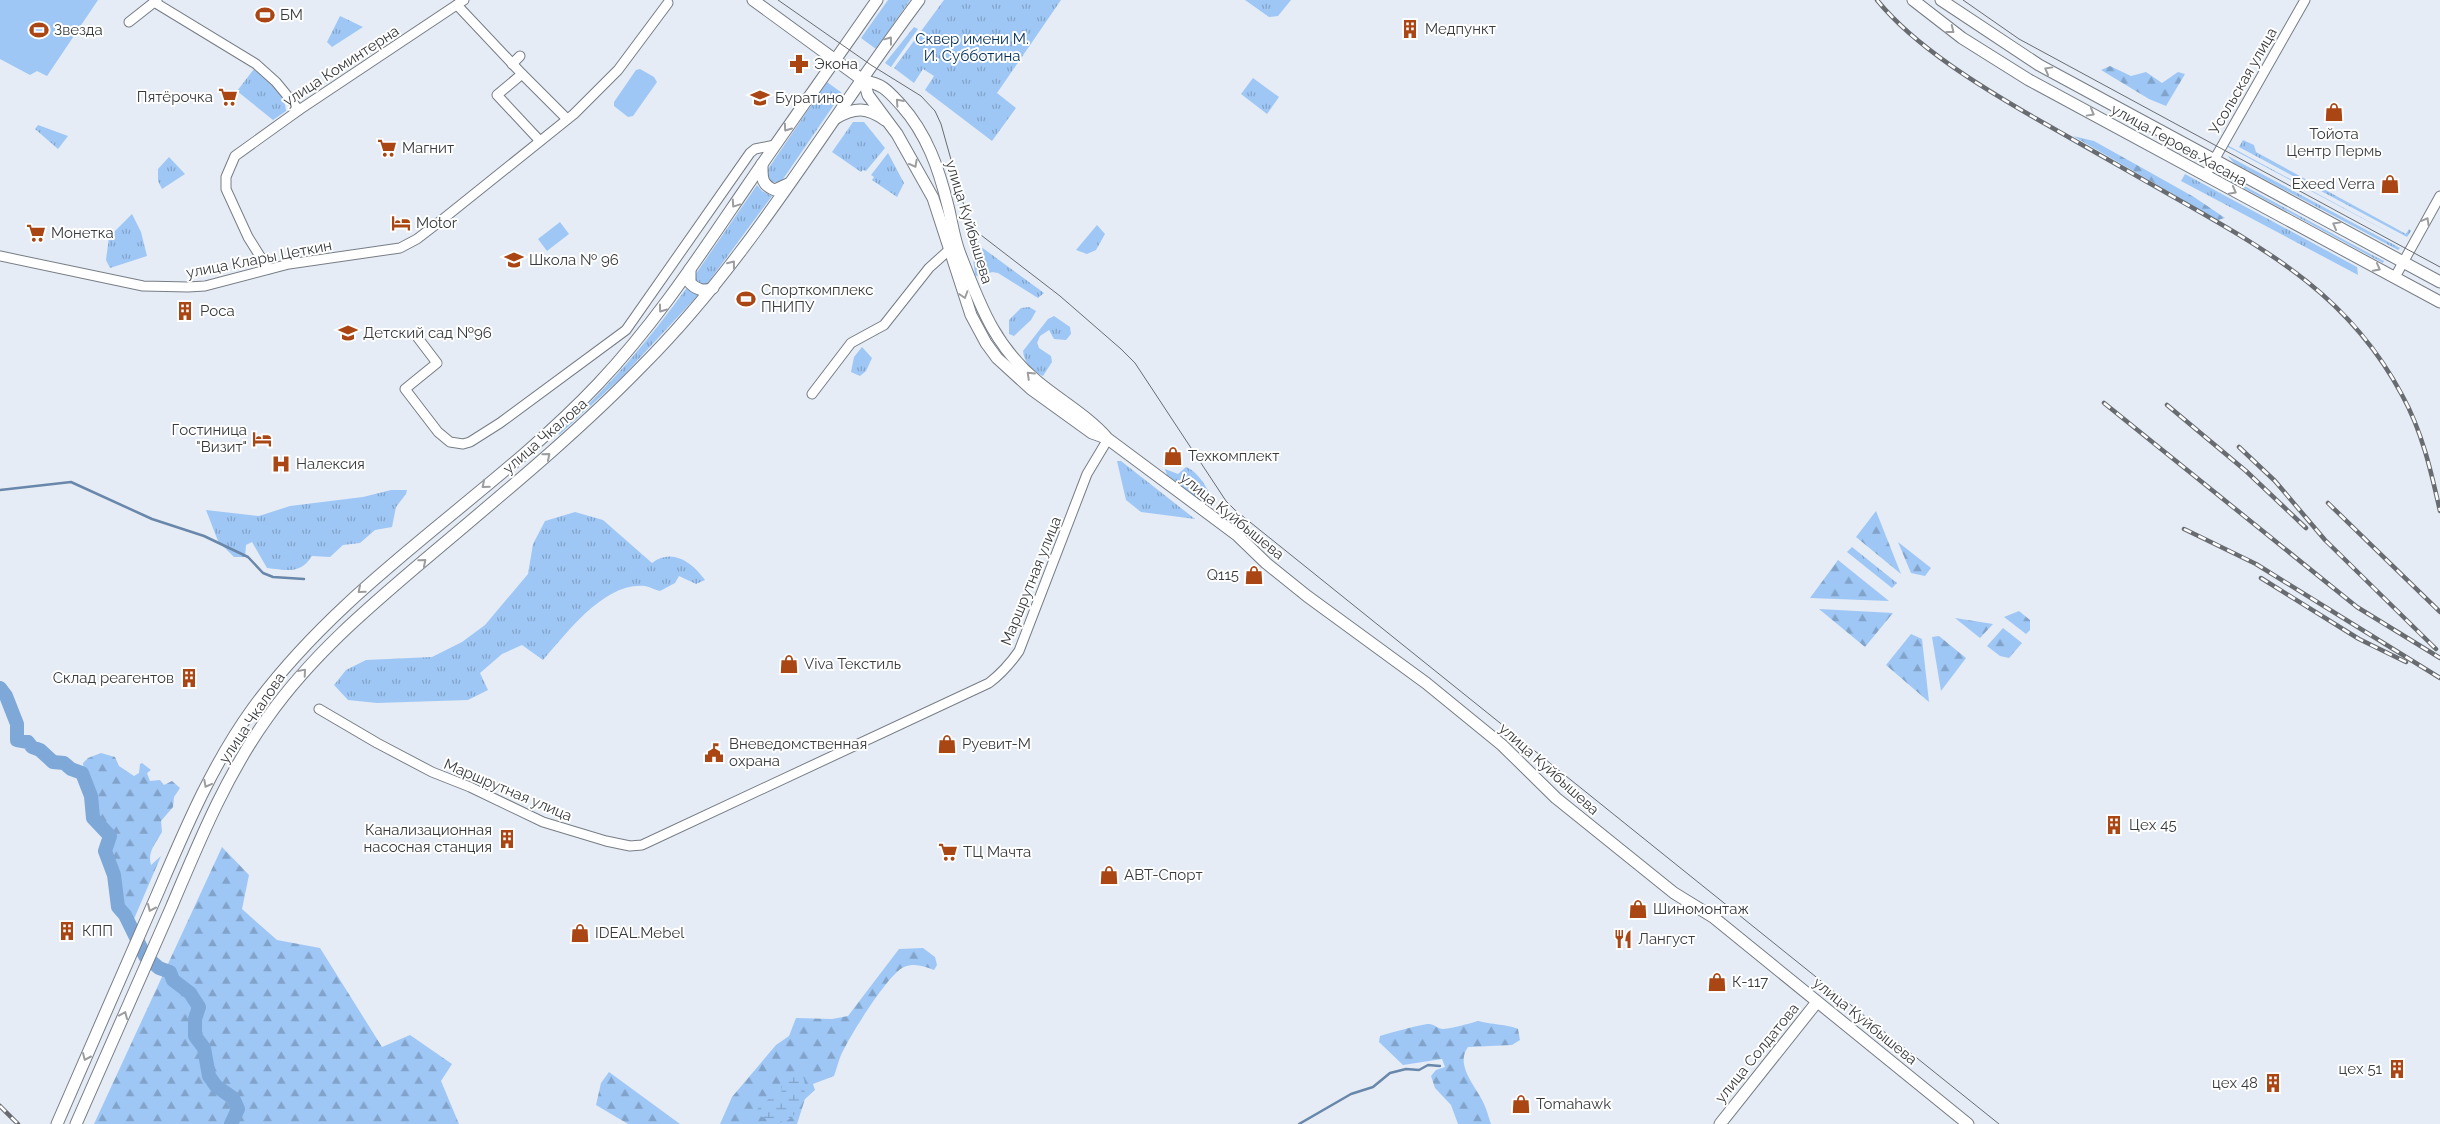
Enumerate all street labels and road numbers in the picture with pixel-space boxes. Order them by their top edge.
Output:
street label: улица Коминтерна [280,22,402,110]
street label: Усольская улица [2205,25,2281,137]
street label: улица Героев Хасана [2108,100,2250,190]
street label: улица Куйбышева [942,158,996,286]
street label: улица Клары Цеткин [185,236,333,282]
street label: улица Чкалова [499,395,591,477]
street label: улица Куйбышева [1176,469,1288,563]
street label: Маршрутная улица [997,514,1065,648]
street label: улица Чкалова [215,669,289,767]
street label: улица Куйбышева [1495,719,1603,819]
street label: Маршрутная улица [441,755,575,825]
street label: улица Куйбышева [1809,974,1921,1068]
street label: улица Солдатова [1711,1000,1803,1106]

